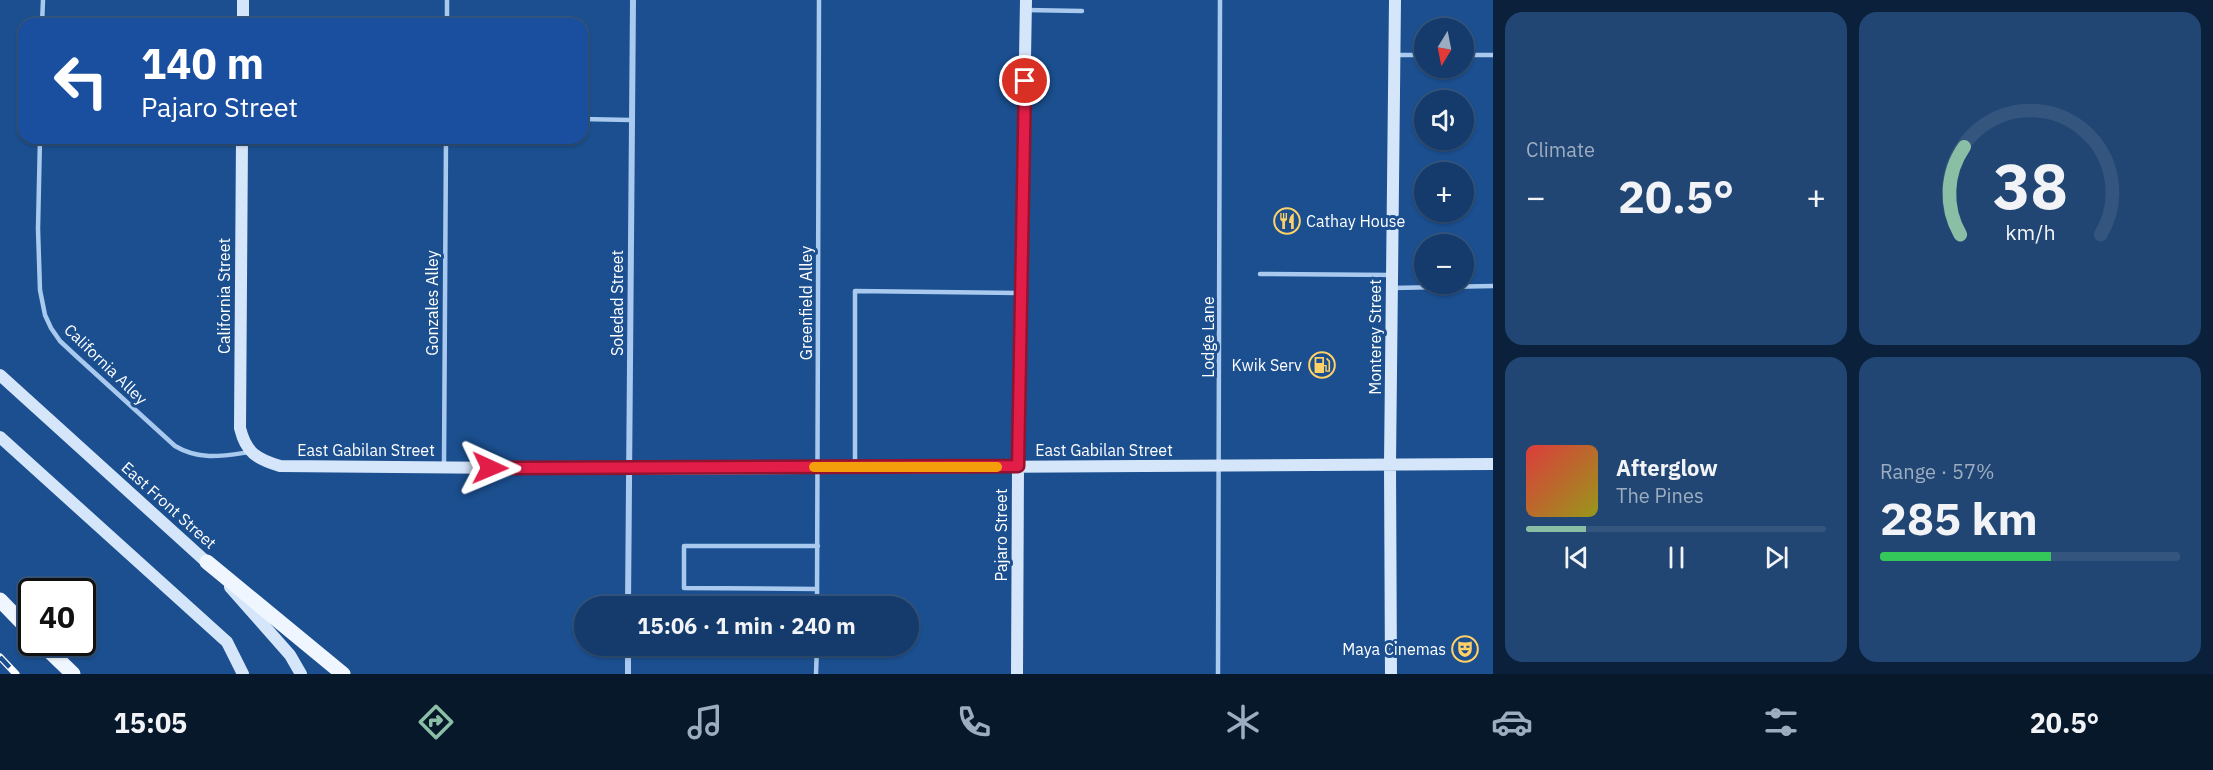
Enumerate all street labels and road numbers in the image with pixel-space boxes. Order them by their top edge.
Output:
street label: California Street [214,238,234,354]
street label: Greenfield Alley [796,246,816,360]
street label: Gonzales Alley [422,250,442,356]
street label: Soledad Street [607,250,627,356]
street label: Monterey Street [1365,279,1385,395]
street label: Lodge Lane [1198,296,1218,378]
street label: California Alley [60,319,152,409]
street label: East Gabilan Street [297,440,435,460]
street label: East Gabilan Street [1035,440,1173,460]
street label: East Front Street [117,457,221,553]
street label: Pajaro Street [991,488,1011,582]

